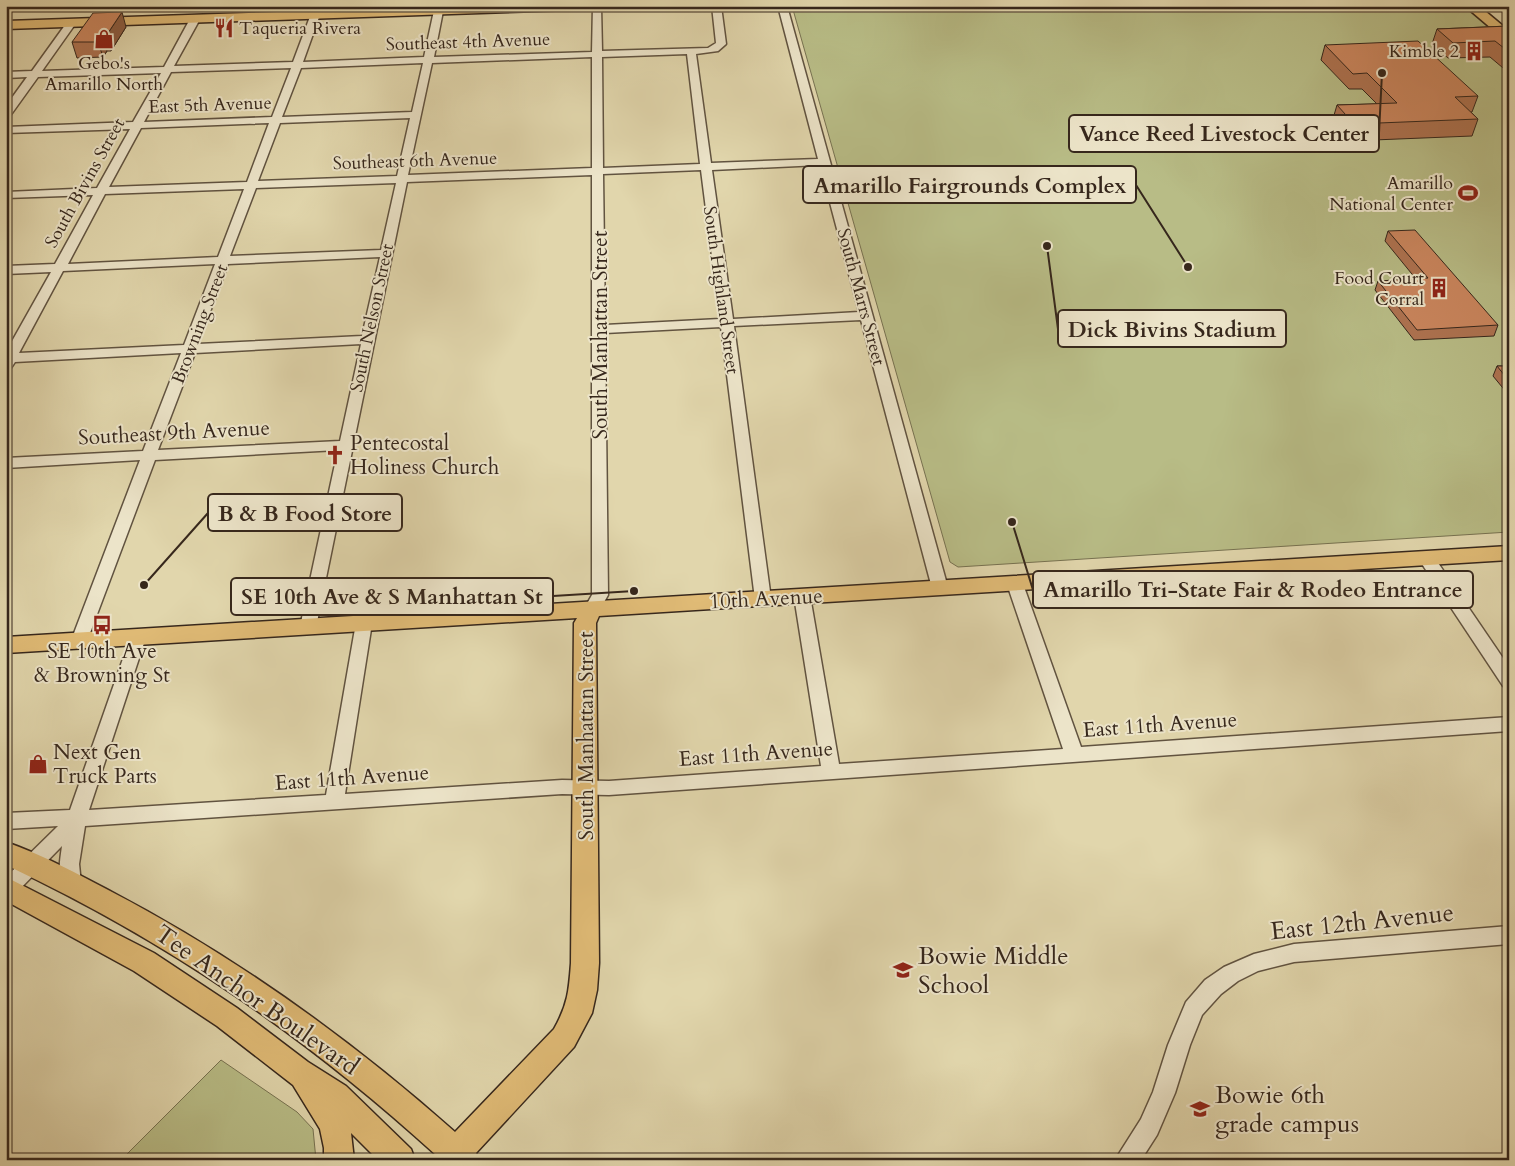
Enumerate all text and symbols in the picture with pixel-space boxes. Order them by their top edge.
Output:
place label: Taqueria Rivera [239,16,361,41]
restaurant icon: Taqueria Rivera [213,17,235,39]
street label: Southeast 4th Avenue [385,27,551,57]
shop icon: Gebo's Amarillo North [93,28,115,50]
place label: Kimble 2 [1389,39,1459,64]
building icon: Kimble 2 [1463,40,1485,62]
place label: Gebo's Amarillo North [45,51,163,97]
street label: East 5th Avenue [148,90,272,120]
street label: South Bivins Street [39,113,131,252]
callout: Vance Reed Livestock Center [1069,115,1379,152]
text: Vance Reed Livestock Center [1079,119,1369,149]
street label: Southeast 6th Avenue [332,146,498,176]
callout: Amarillo Fairgrounds Complex [803,166,1136,203]
text: Amarillo Fairgrounds Complex [814,171,1126,201]
place label: Amarillo National Center [1329,171,1453,217]
sports icon: Amarillo National Center [1457,182,1479,204]
street label: South Highland Street [697,204,745,376]
street label: South Marrs Street [831,226,891,369]
street label: South Manhattan Street [586,230,615,440]
street label: South Nelson Street [344,241,400,395]
street label: Browning Street [166,260,234,388]
place label: Food Court Corral [1334,266,1424,312]
building icon: Food Court Corral [1428,277,1450,299]
callout: Dick Bivins Stadium [1058,310,1286,347]
text: Dick Bivins Stadium [1068,315,1277,345]
street label: Southeast 9th Avenue [77,413,271,453]
place label: Pentecostal Holiness Church [350,429,500,482]
church icon: Pentecostal Holiness Church [324,444,346,466]
callout: B & B Food Store [208,494,402,531]
text: B & B Food Store [218,499,392,529]
callout: Amarillo Tri-State Fair & Rodeo Entrance [1033,571,1473,608]
text: Amarillo Tri-State Fair & Rodeo Entrance [1043,575,1463,605]
callout: SE 10th Ave & S Manhattan St [231,578,553,615]
text: SE 10th Ave & S Manhattan St [241,582,543,612]
street label: 10th Avenue [709,582,823,616]
bus stop icon: SE 10th Ave & Browning St [91,614,113,636]
street label: South Manhattan Street [572,631,601,841]
place label: SE 10th Ave & Browning St [34,637,170,690]
street label: East 11th Avenue [1082,705,1238,745]
street label: East 11th Avenue [678,734,834,774]
place label: Next Gen Truck Parts [53,738,157,791]
shop icon: Next Gen Truck Parts [27,753,49,775]
street label: East 11th Avenue [274,758,430,798]
street label: East 12th Avenue [1269,895,1455,949]
street label: Tee Anchor Boulevard [148,917,366,1084]
place label: Bowie Middle School [918,939,1069,1002]
school or university icon: Bowie Middle School [892,959,914,981]
place label: Bowie 6th grade campus [1215,1078,1359,1141]
school or university icon: Bowie 6th grade campus [1189,1098,1211,1120]

